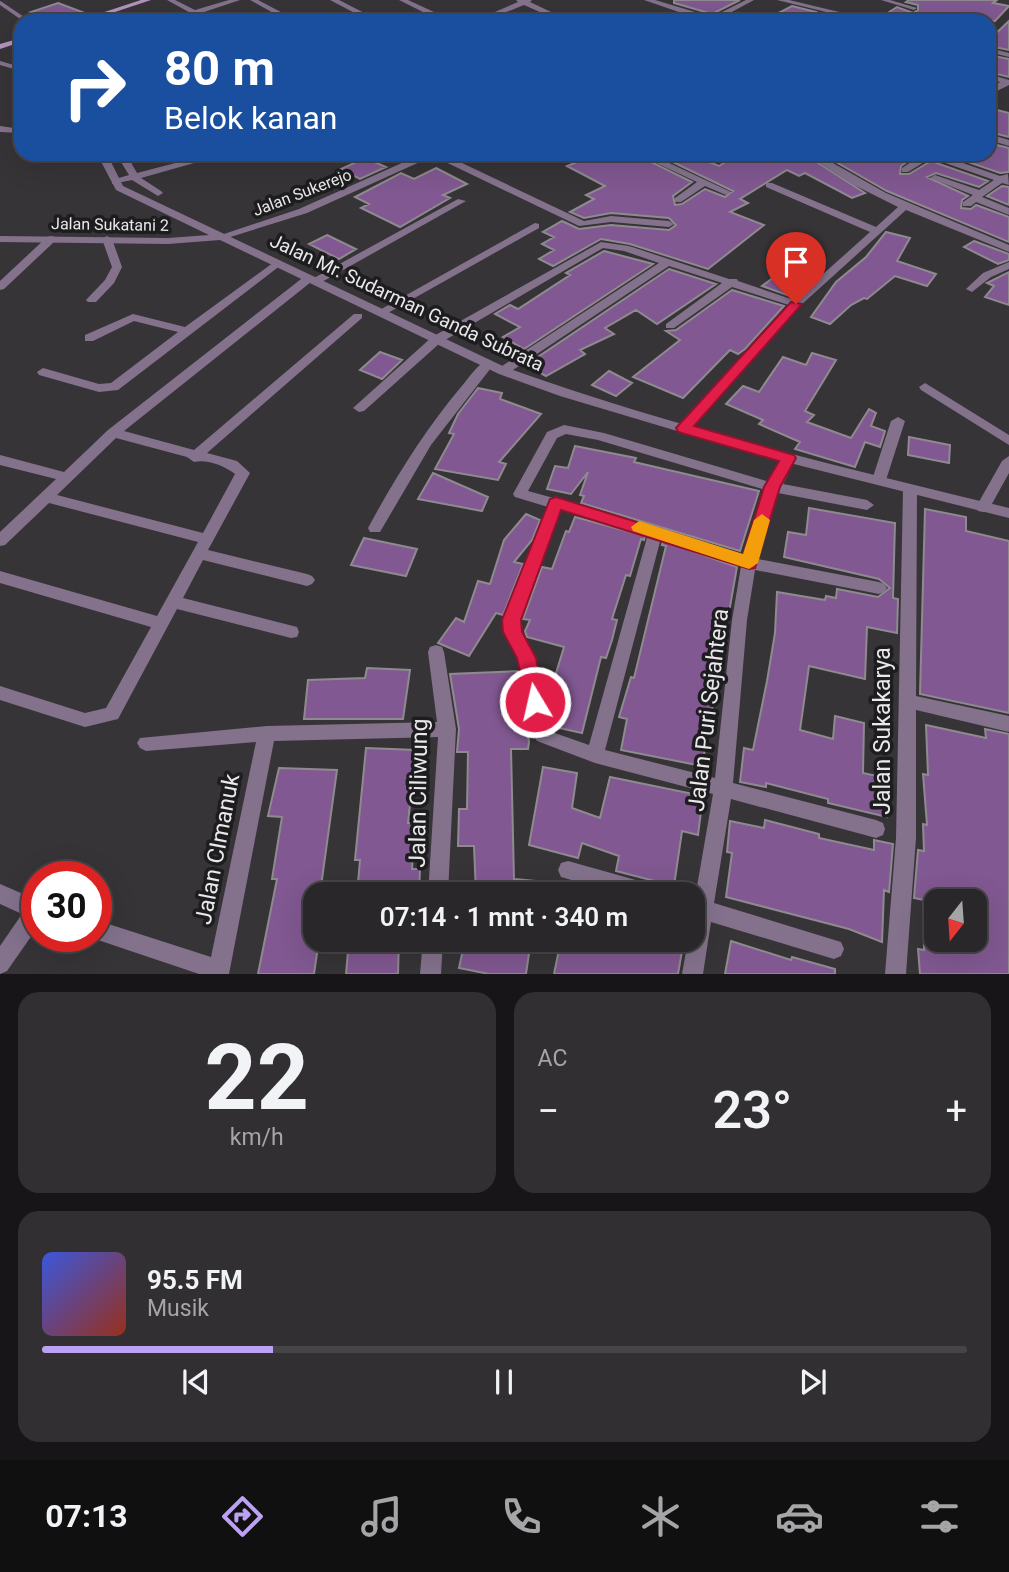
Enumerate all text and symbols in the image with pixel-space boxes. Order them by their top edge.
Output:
text: 80 m [164,40,275,97]
icon: right [49,42,140,133]
text: Belok kanan [164,99,337,137]
street label: Jalan Sukerejo [250,165,354,220]
street label: Jalan Sukatani 2 [51,214,169,235]
street label: Jalan Mr. Sudarman Ganda Subrata [266,229,547,376]
pin [766,232,826,304]
icon: arrive [777,243,815,281]
street label: Jalan Puri Sejahtera [683,607,734,813]
street label: Jalan Sukakarya [869,647,896,815]
position arrow [498,665,572,739]
street label: Jalan Ciliwung [404,718,433,868]
street label: Jalan CImanuk [190,771,245,927]
speed limit sign: 30 [21,861,112,952]
north arrow [924,889,987,952]
map controls [924,889,987,952]
text: 07:14 · 1 mnt · 340 m [380,902,628,932]
text: 22 [205,1025,309,1131]
text: AC [538,1045,567,1072]
text: 23° [713,1080,792,1141]
text: − [538,1089,559,1133]
text: + [945,1089,967,1133]
text: km/h [230,1124,284,1151]
text: 95.5 FM [147,1265,243,1295]
text: Musik [147,1295,209,1322]
icon: previous [177,1363,215,1401]
icon: pause [485,1363,523,1401]
icon: next [794,1363,832,1401]
icon: directions [218,1492,267,1541]
icon: music [357,1492,406,1541]
icon: phone [497,1492,546,1541]
icon: climate [636,1492,685,1541]
icon: car [775,1492,824,1541]
icon: filters [915,1492,964,1541]
text: 07:13 [45,1497,128,1535]

